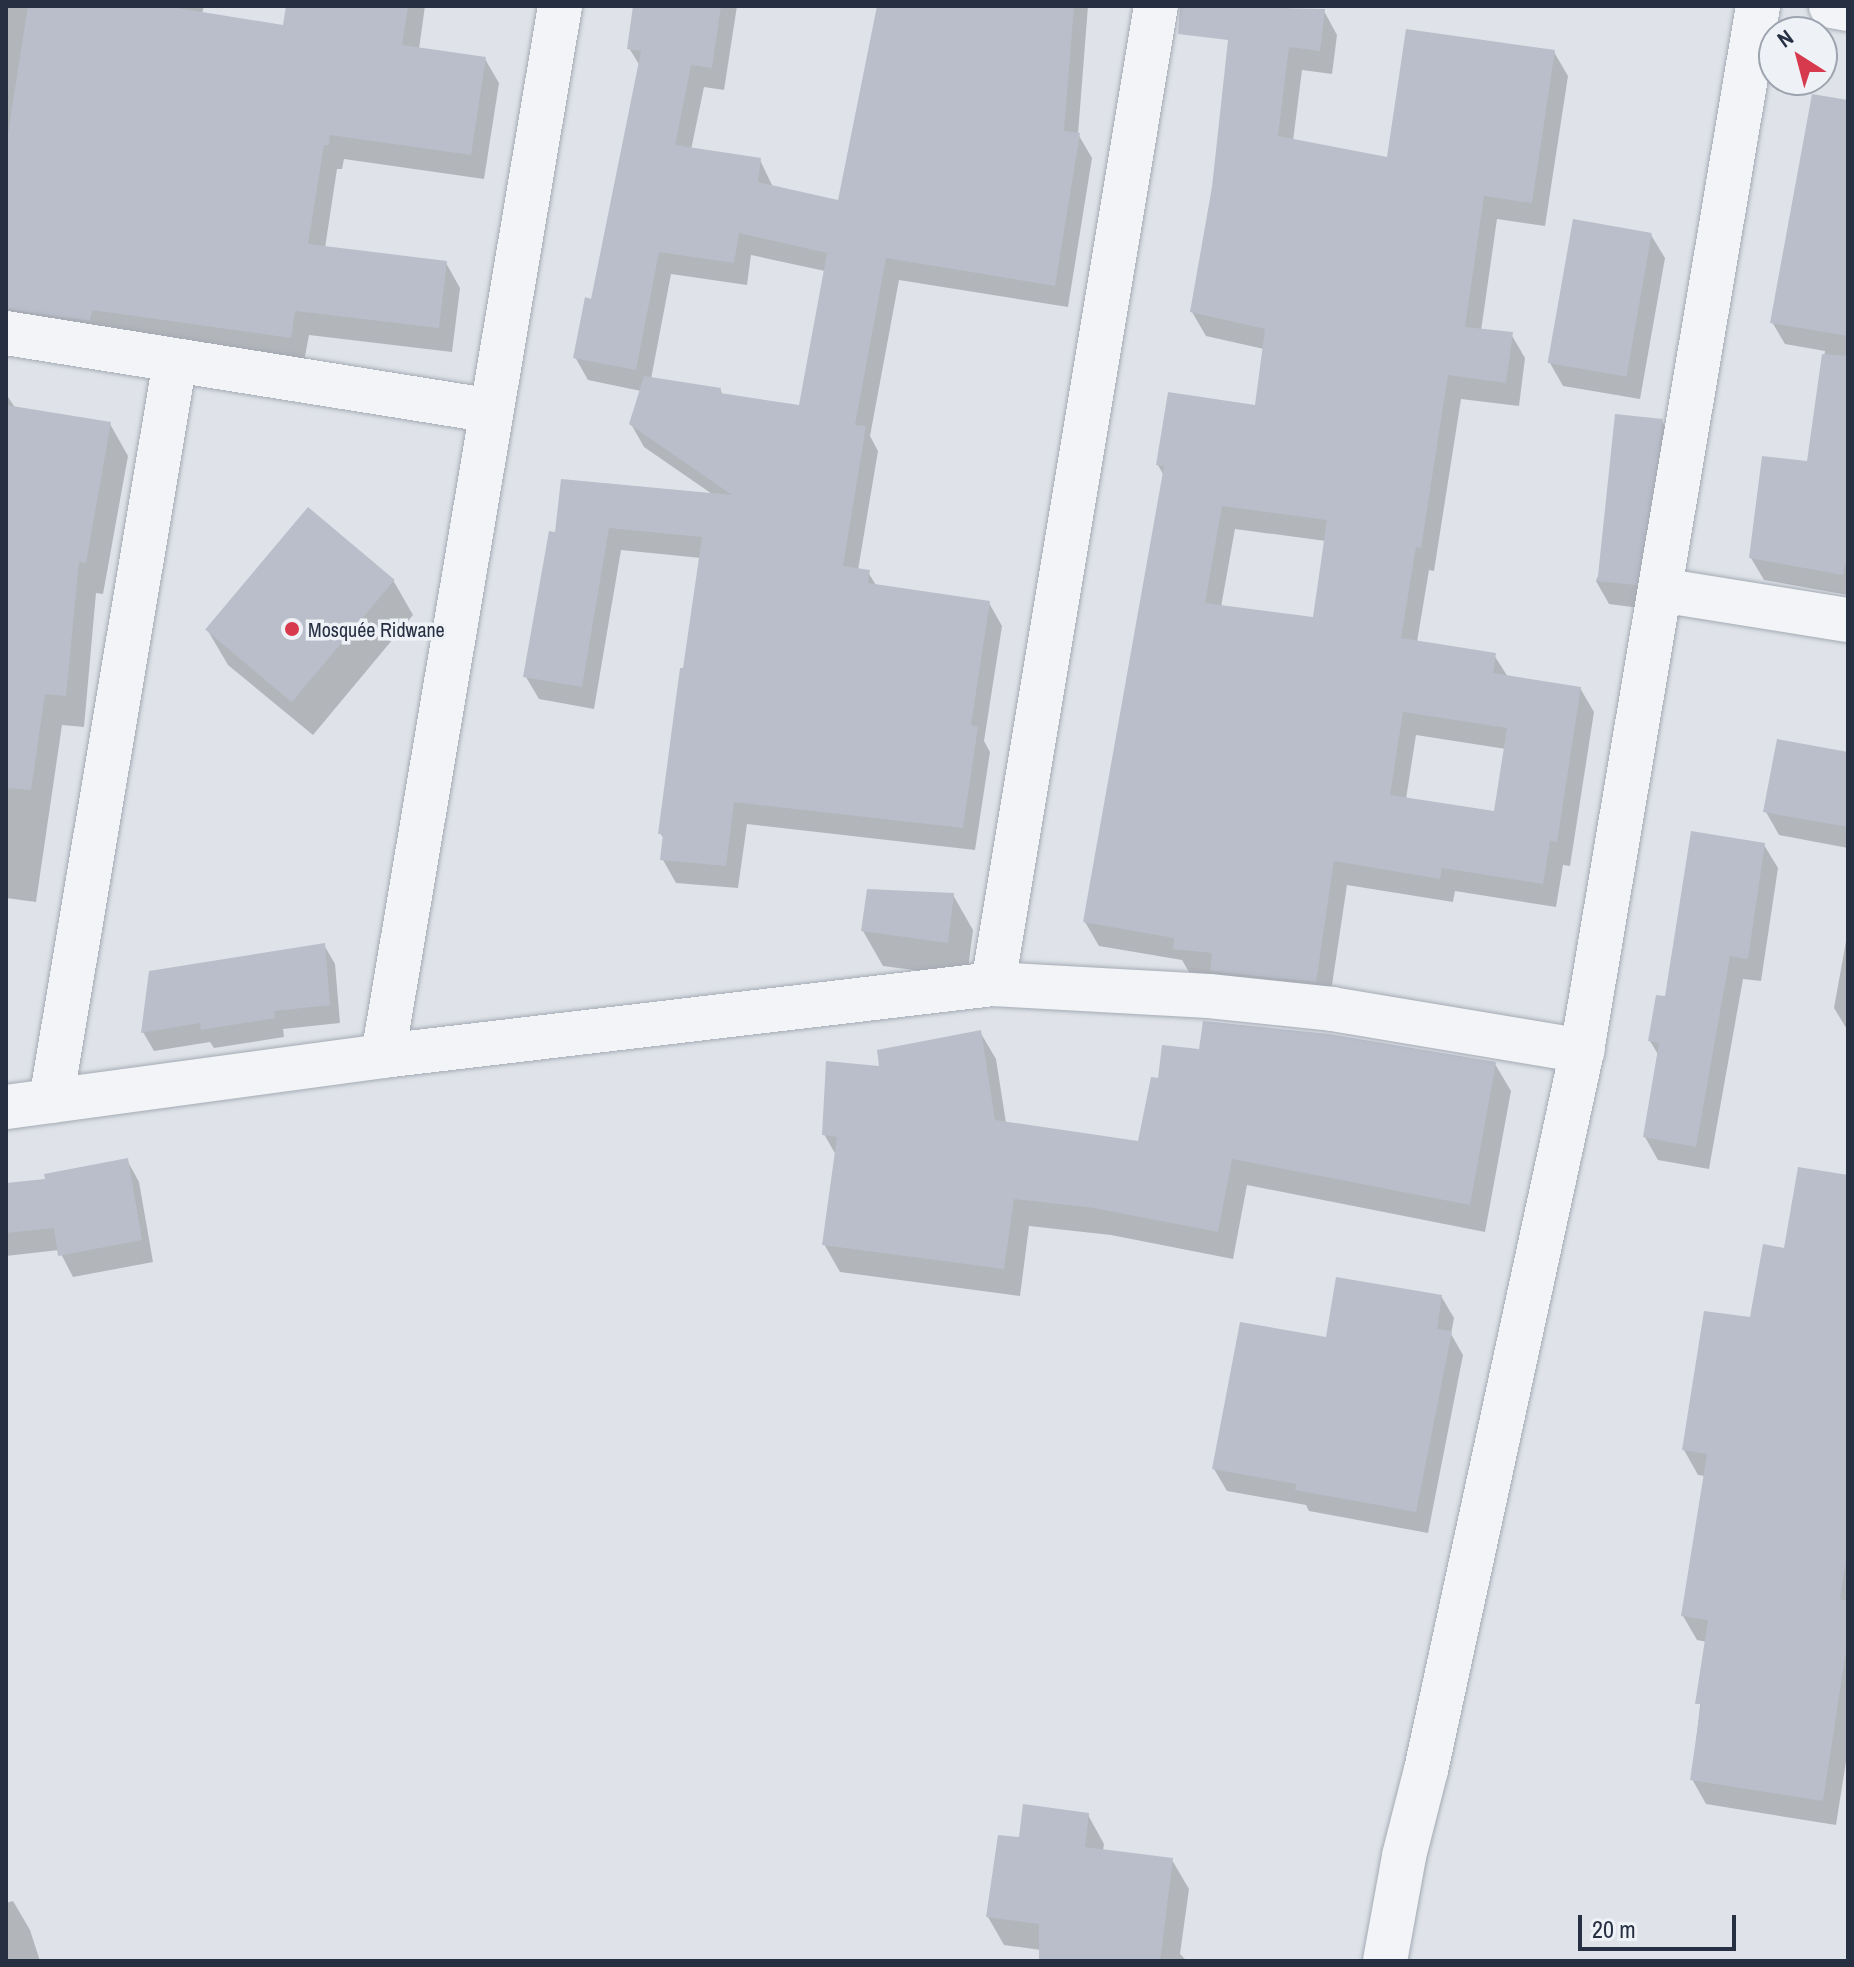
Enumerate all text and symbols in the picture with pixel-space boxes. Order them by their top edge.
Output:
north arrow [1758,16,1838,96]
text: N [1771,22,1799,54]
place label: Mosquée Ridwane [308,617,445,641]
marker: Mosquée Ridwane [283,620,301,638]
scale bar [1582,1899,1740,1949]
text: 20 m [1592,1913,1636,1945]

